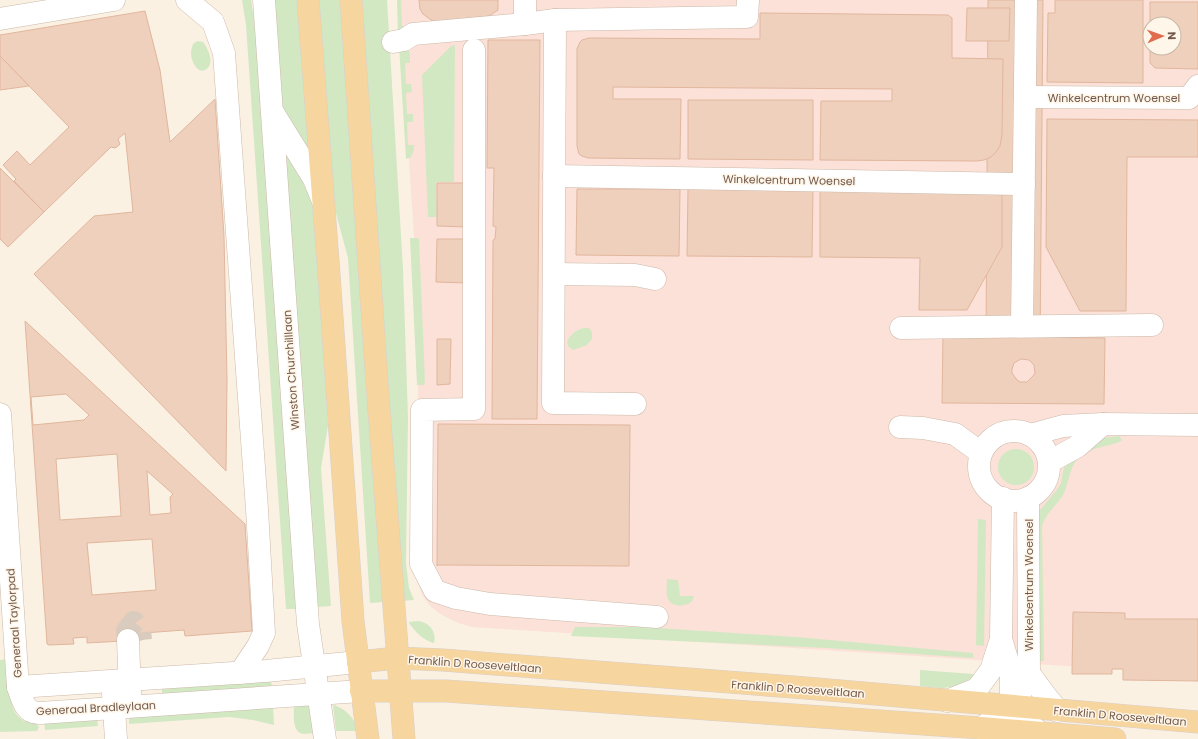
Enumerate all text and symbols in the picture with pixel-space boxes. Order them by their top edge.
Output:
north arrow [1142,16,1182,56]
text: N [1164,31,1180,40]
street label: Winkelcentrum Woensel [1048,90,1180,106]
street label: Winkelcentrum Woensel [723,171,855,189]
street label: Winston Churchilllaan [279,309,303,431]
street label: Winkelcentrum Woensel [1021,519,1037,651]
street label: Generaal Taylorpad [2,568,26,678]
street label: Franklin D Rooseveltlaan [408,651,542,677]
street label: Franklin D Rooseveltlaan [731,676,865,702]
street label: Generaal Bradleylaan [36,697,156,719]
street label: Franklin D Rooseveltlaan [1053,702,1187,730]

